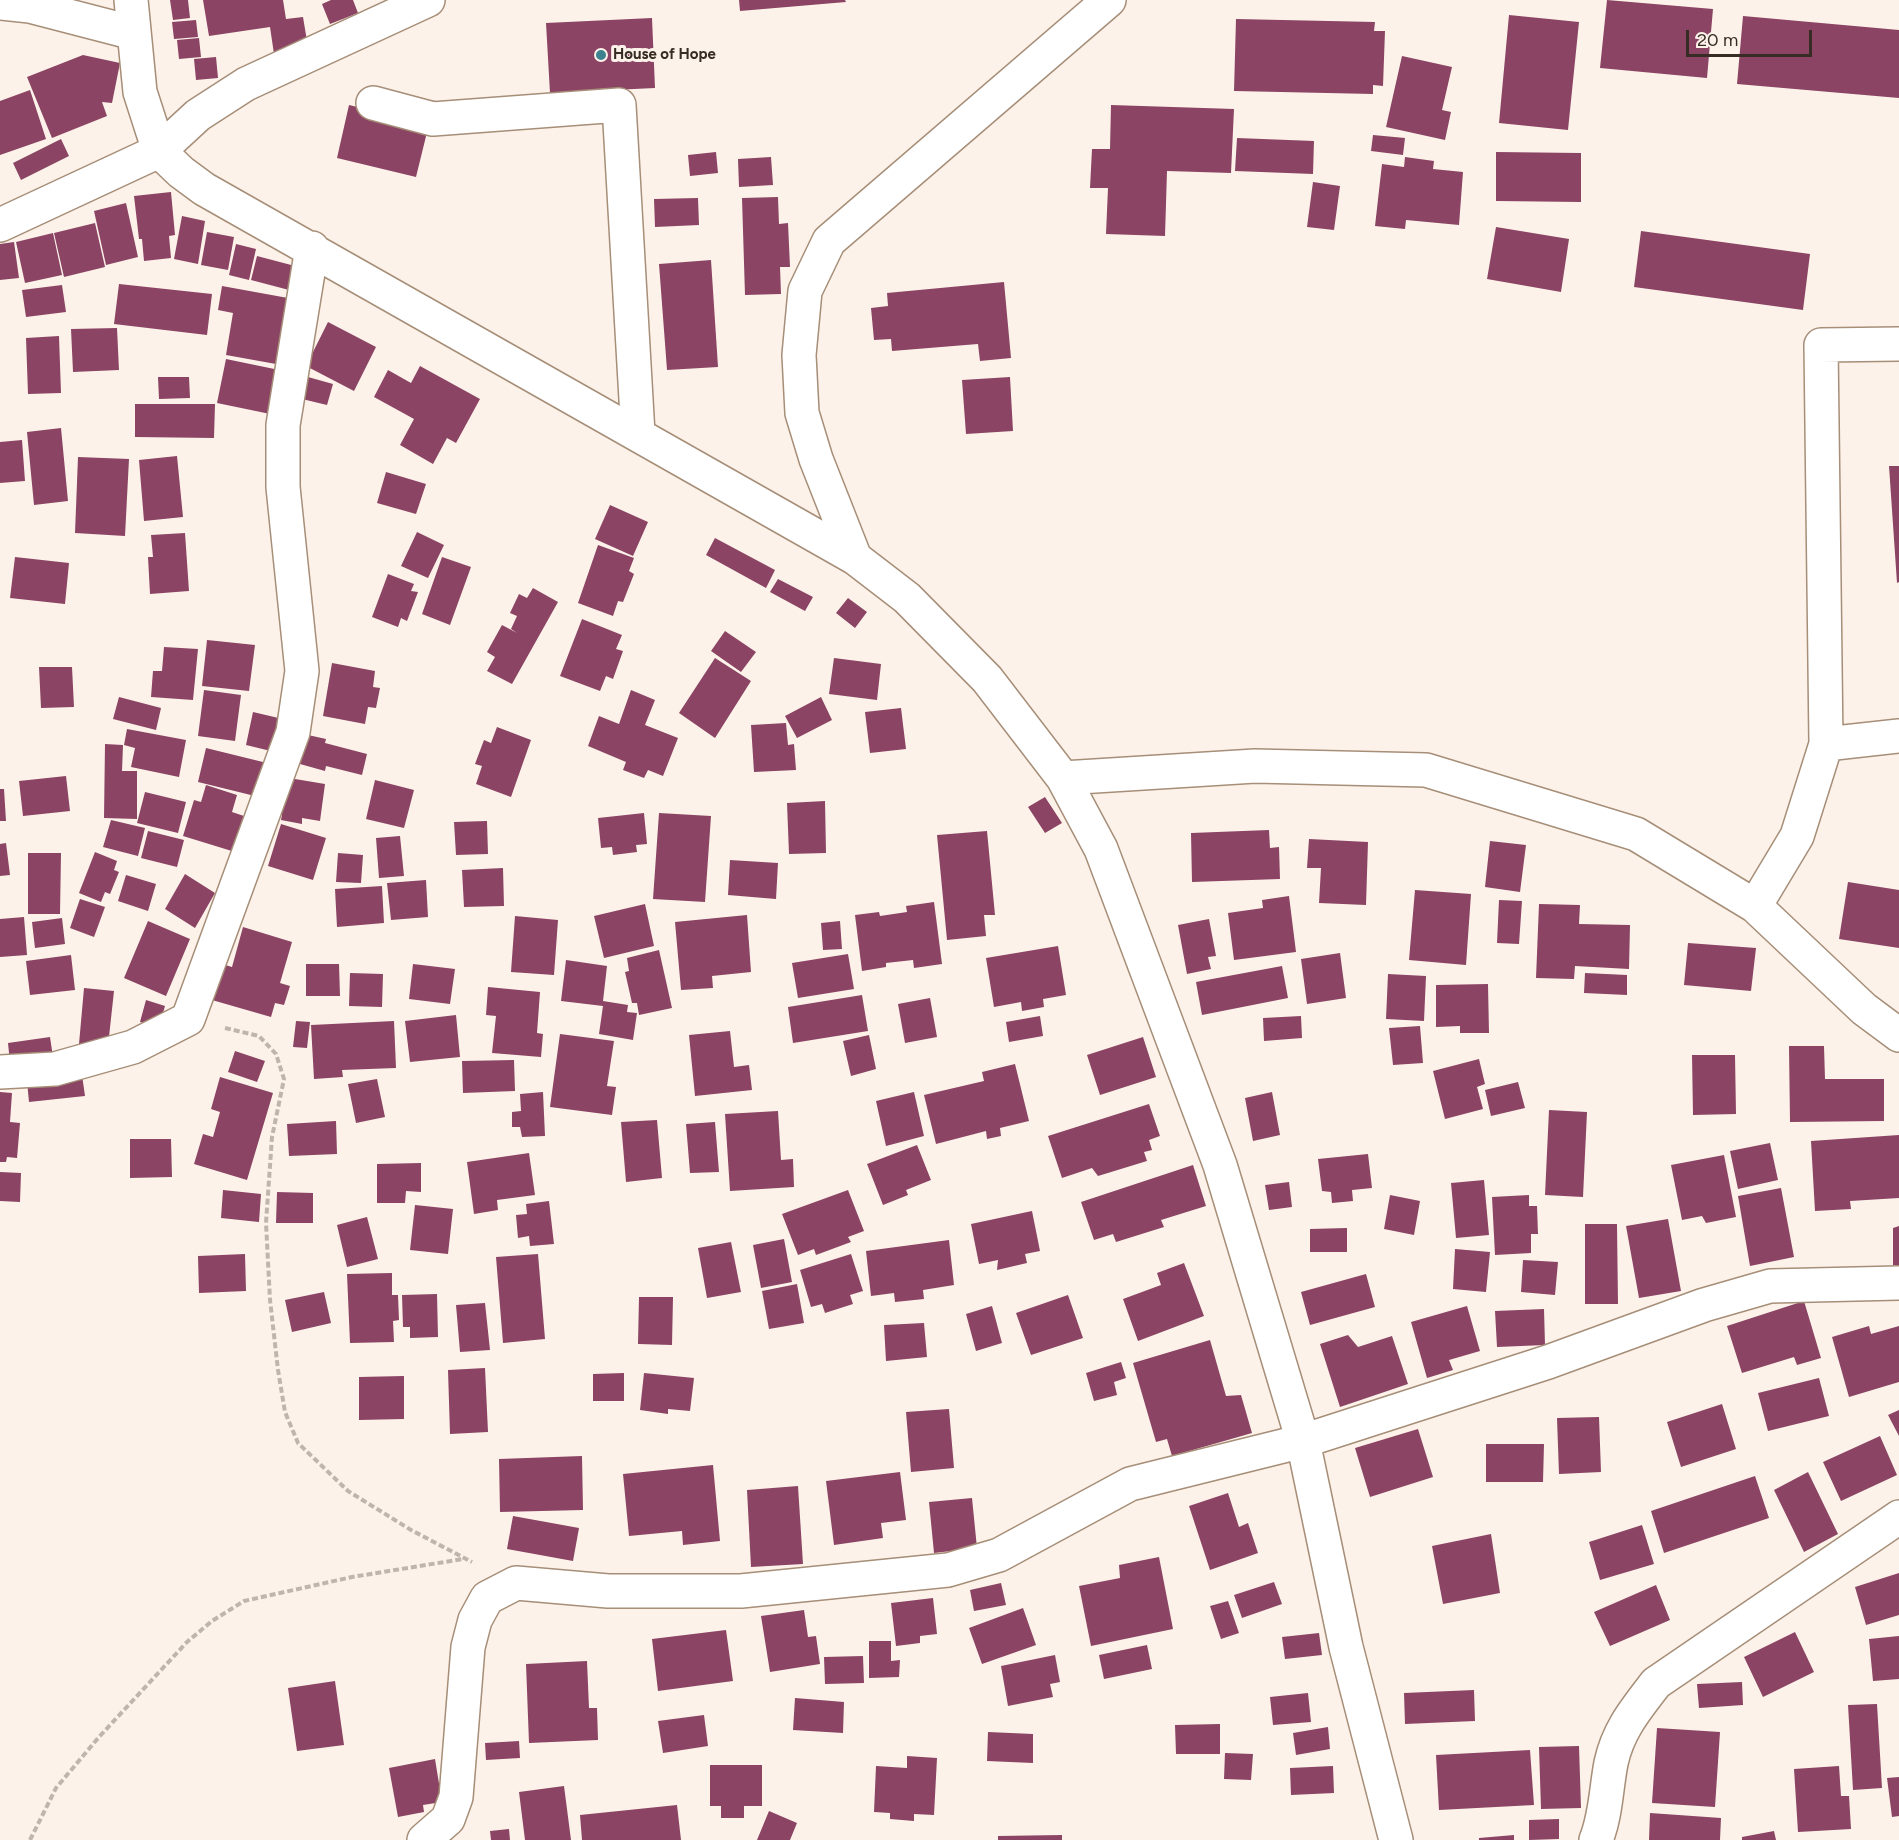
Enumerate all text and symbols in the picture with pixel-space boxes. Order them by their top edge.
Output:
scale bar [1689,18,1815,56]
text: 20 m [1697,29,1738,51]
place label: House of Hope [613,46,716,64]
marker: House of Hope [594,48,608,62]

